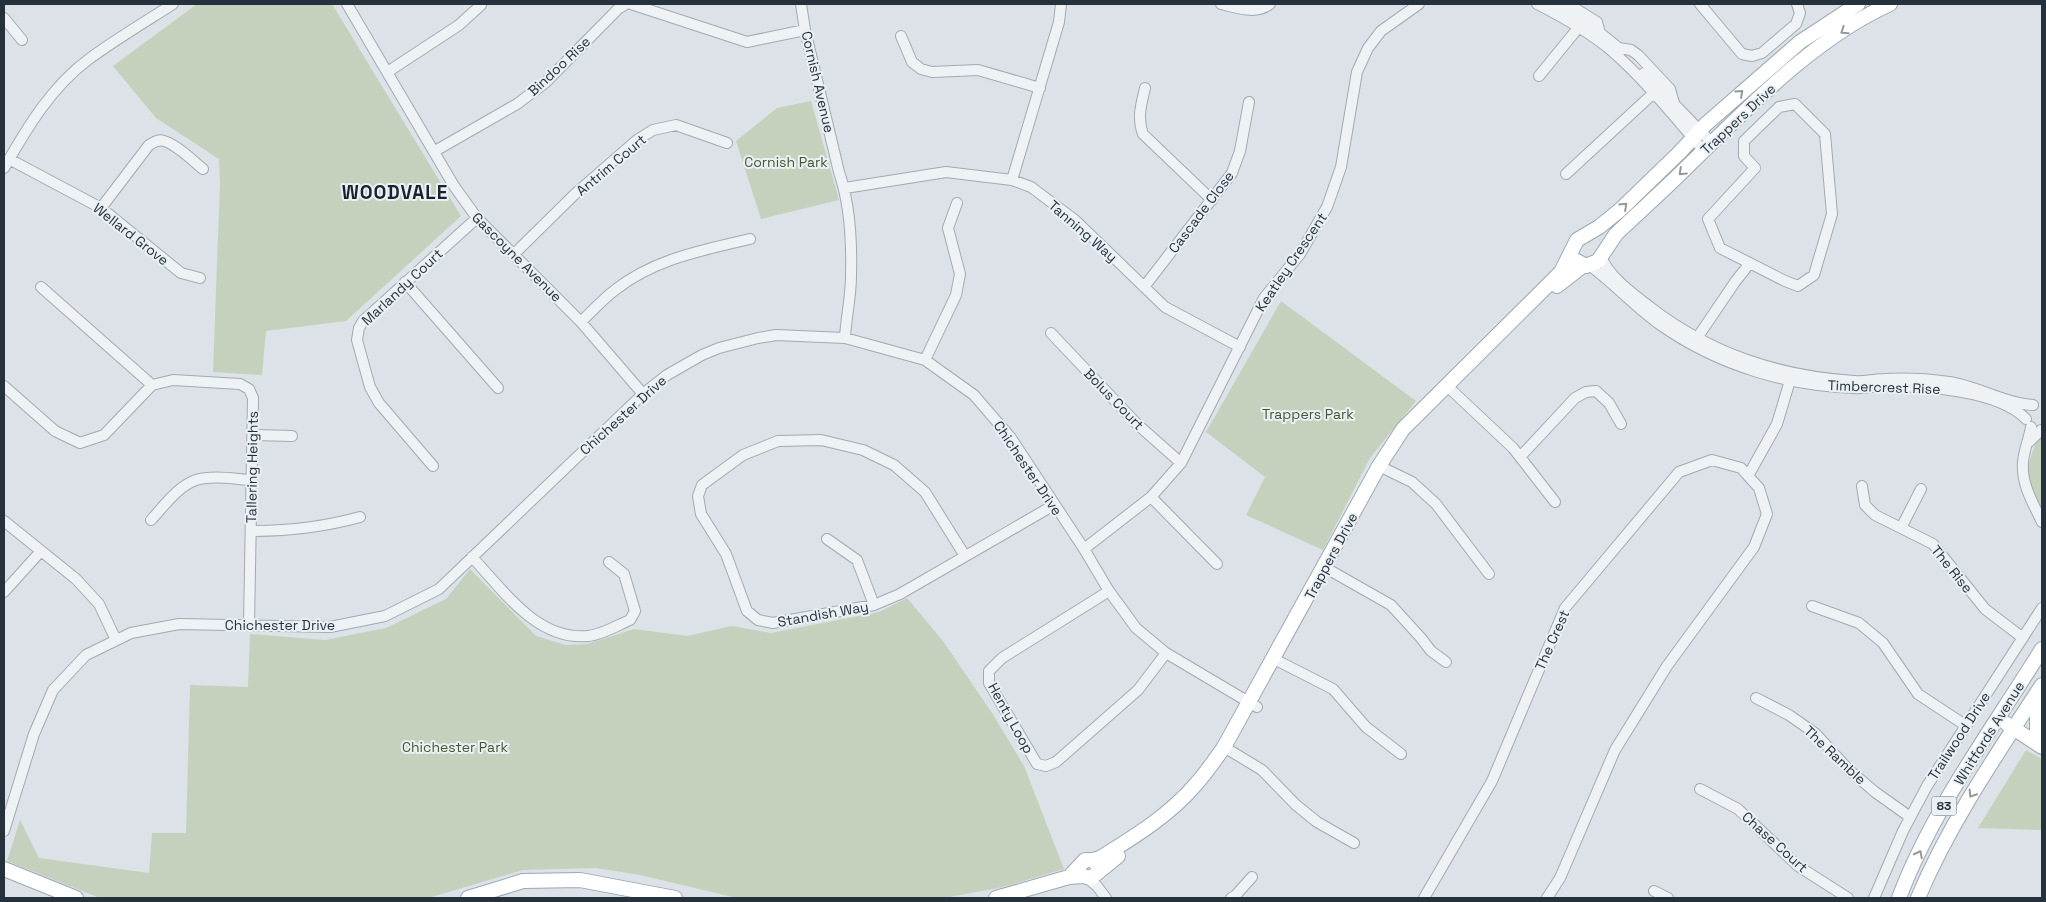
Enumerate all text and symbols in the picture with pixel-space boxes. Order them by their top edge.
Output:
one-way arrow [1840,24,1849,34]
street label: Cornish Avenue [798,29,838,135]
street label: Bindoo Rise [524,32,594,100]
street label: Trappers Drive [1697,80,1779,158]
one-way arrow [1735,90,1744,99]
street label: Antrim Court [572,130,650,200]
park label: Cornish Park [744,153,828,171]
one-way arrow [1679,166,1688,175]
street label: Cascade Close [1164,167,1238,257]
district label: WOODVALE [342,180,448,205]
street label: Tanning Way [1045,196,1121,266]
street label: Wellard Grove [90,199,172,269]
one-way arrow [1618,203,1627,212]
street label: Gascoyne Avenue [468,208,566,306]
street label: Keatley Crescent [1251,209,1331,315]
street label: Marlandy Court [358,245,446,329]
street label: Bolus Court [1080,364,1148,434]
street label: Chichester Drive [576,371,670,459]
street label: Timbercrest Rise [1827,376,1941,398]
park label: Trappers Park [1262,405,1354,423]
street label: Tallering Heights [242,411,262,523]
street label: Chichester Drive [990,417,1066,519]
street label: Trappers Drive [1300,509,1362,603]
street label: The Rise [1927,541,1977,597]
street label: Standish Way [776,597,870,631]
street label: The Crest [1531,607,1573,673]
street label: Chichester Drive [225,616,335,634]
street label: Whitfords Avenue [1950,678,2028,788]
street label: Henty Loop [984,679,1038,757]
street label: Trailwood Drive [1924,688,1994,784]
street label: The Ramble [1800,722,1870,788]
park label: Chichester Park [402,738,508,756]
one-way arrow [1968,789,1978,798]
road number: 83 [1932,796,1956,816]
street label: Chase Court [1738,808,1812,876]
one-way arrow [1913,850,1923,859]

